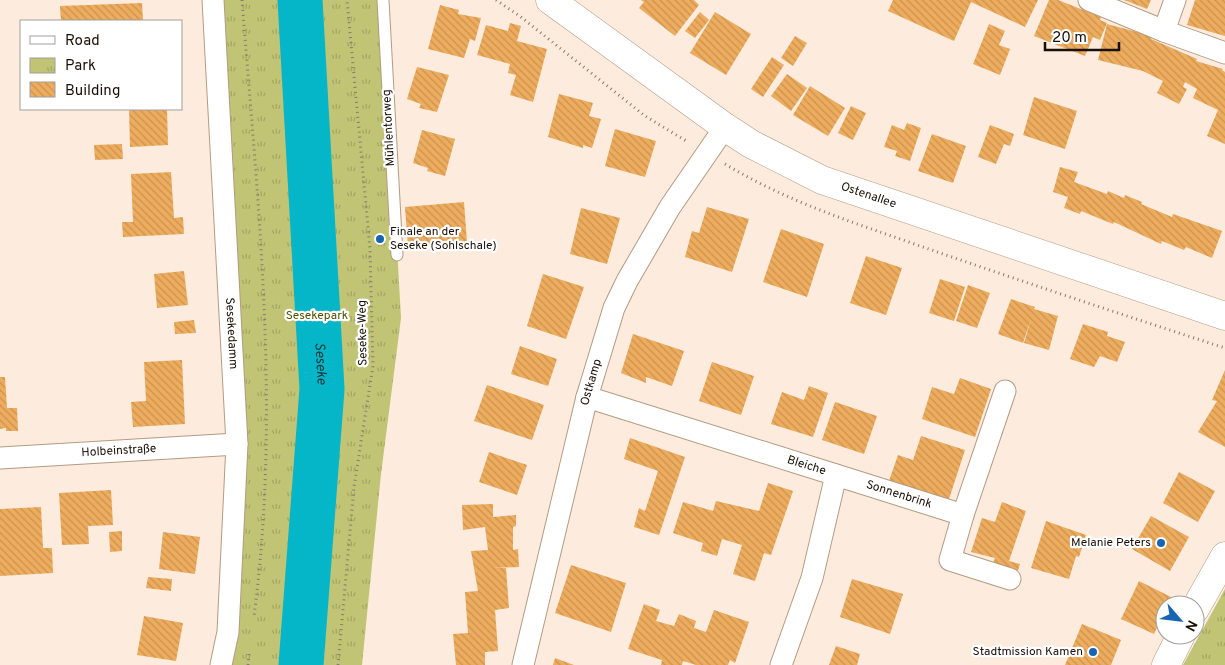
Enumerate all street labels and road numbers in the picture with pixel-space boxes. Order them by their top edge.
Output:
street label: Mühlentorweg [379,89,399,167]
street label: Ostenallee [839,179,898,212]
street label: Sesekedamm [221,297,241,370]
street label: Seseke-Weg [354,300,372,366]
street label: Ostkamp [577,357,606,407]
street label: Holbeinstraße [81,441,157,461]
street label: Bleiche [785,452,828,479]
street label: Sonnenbrink [864,477,934,513]

